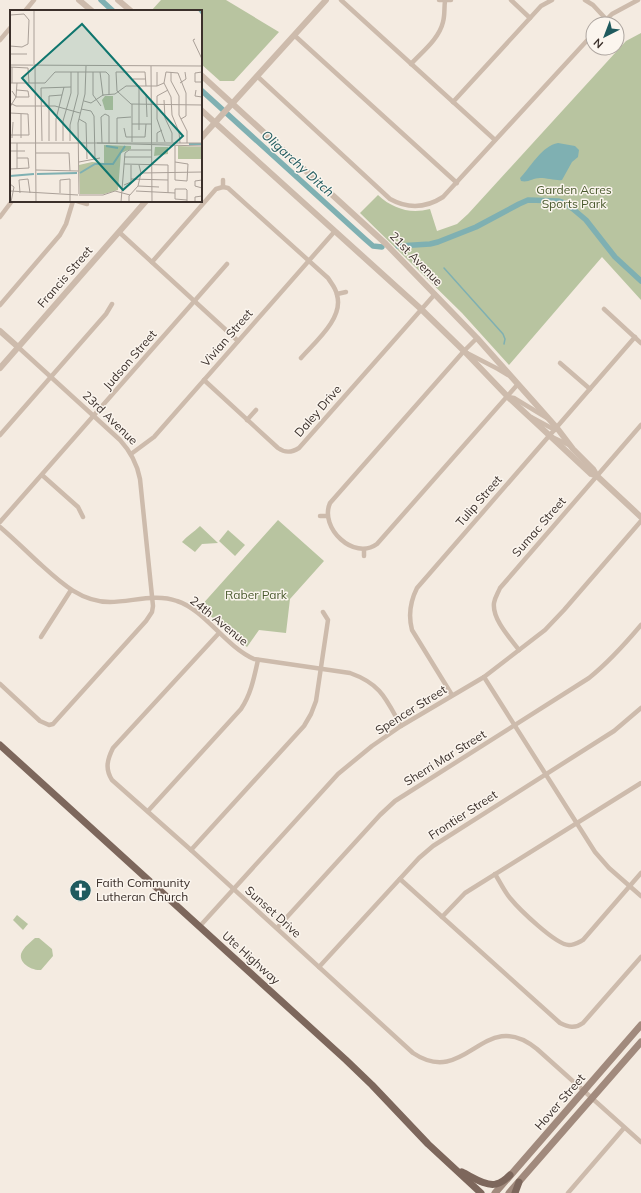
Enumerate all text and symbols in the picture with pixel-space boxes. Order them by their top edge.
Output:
inset map [10,10,202,202]
north arrow [585,16,625,56]
text: N [591,35,606,51]
water label: Oligarchy Ditch [258,126,338,200]
park label: Garden Acres Sports Park [536,182,612,211]
street label: 21st Avenue [387,228,446,289]
street label: Francis Street [34,243,95,310]
street label: Vivian Street [198,306,256,369]
street label: Judson Street [100,327,160,393]
street label: Daley Drive [291,382,344,440]
street label: 23rd Avenue [80,388,141,448]
street label: Tulip Street [452,472,505,529]
street label: Sumac Street [509,494,569,560]
park label: Raber Park [225,587,288,602]
street label: 24th Avenue [187,593,251,649]
street label: Spencer Street [372,682,449,737]
street label: Sherri Mar Street [401,726,489,789]
street label: Frontier Street [425,787,500,842]
place label: Faith Community Lutheran Church [96,875,191,904]
church icon: Faith Community Lutheran Church [68,877,94,903]
street label: Sunset Drive [242,883,304,941]
street label: Ute Highway [219,928,284,988]
street label: Hover Street [531,1071,588,1133]

